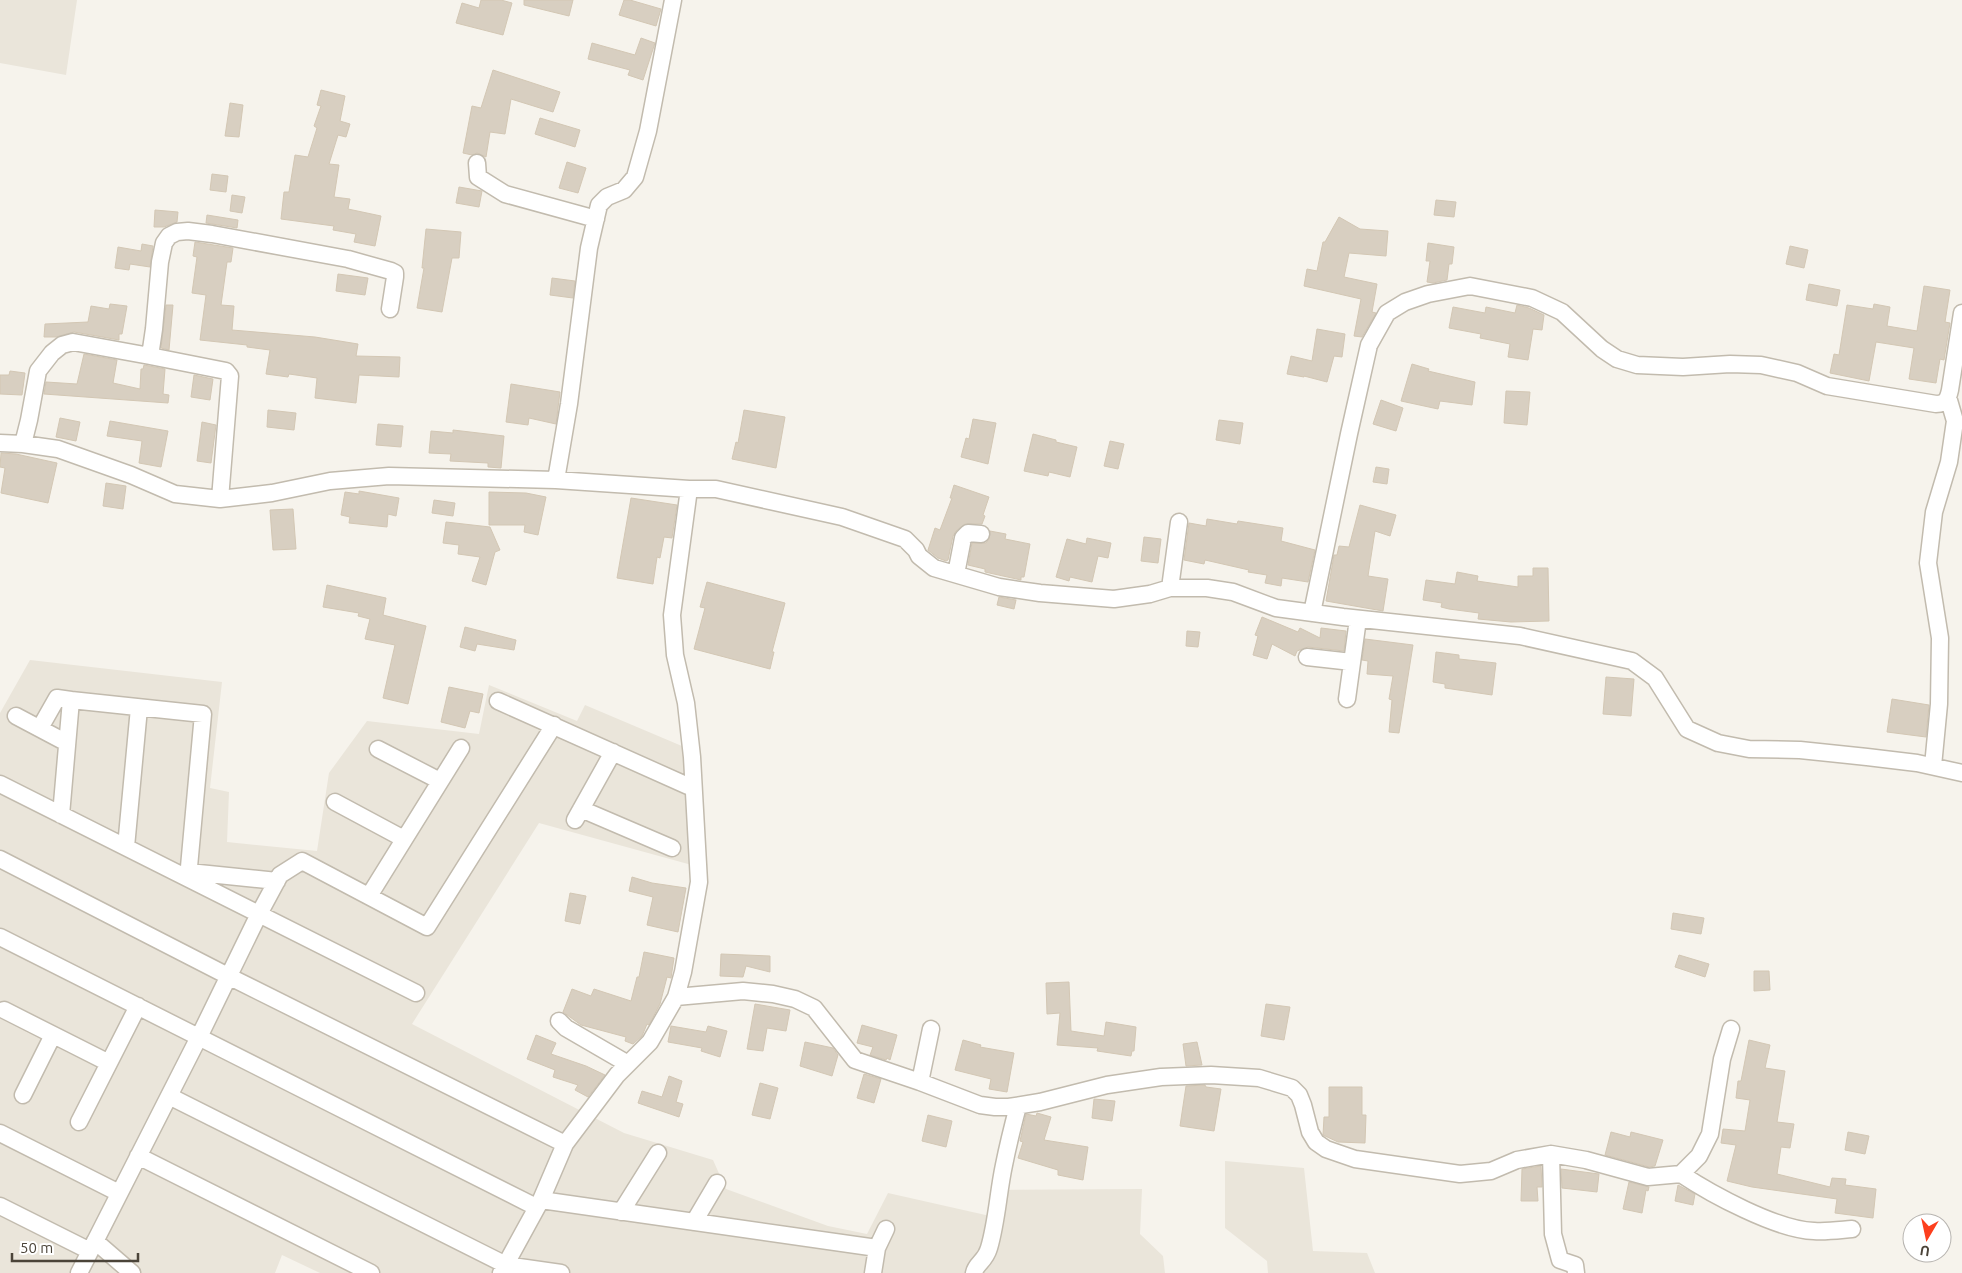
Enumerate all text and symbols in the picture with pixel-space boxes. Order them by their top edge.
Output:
north arrow [1902,1213,1952,1263]
scale bar [12,1230,139,1262]
text: 50 m [20,1239,53,1256]
text: U [1919,1242,1931,1260]

